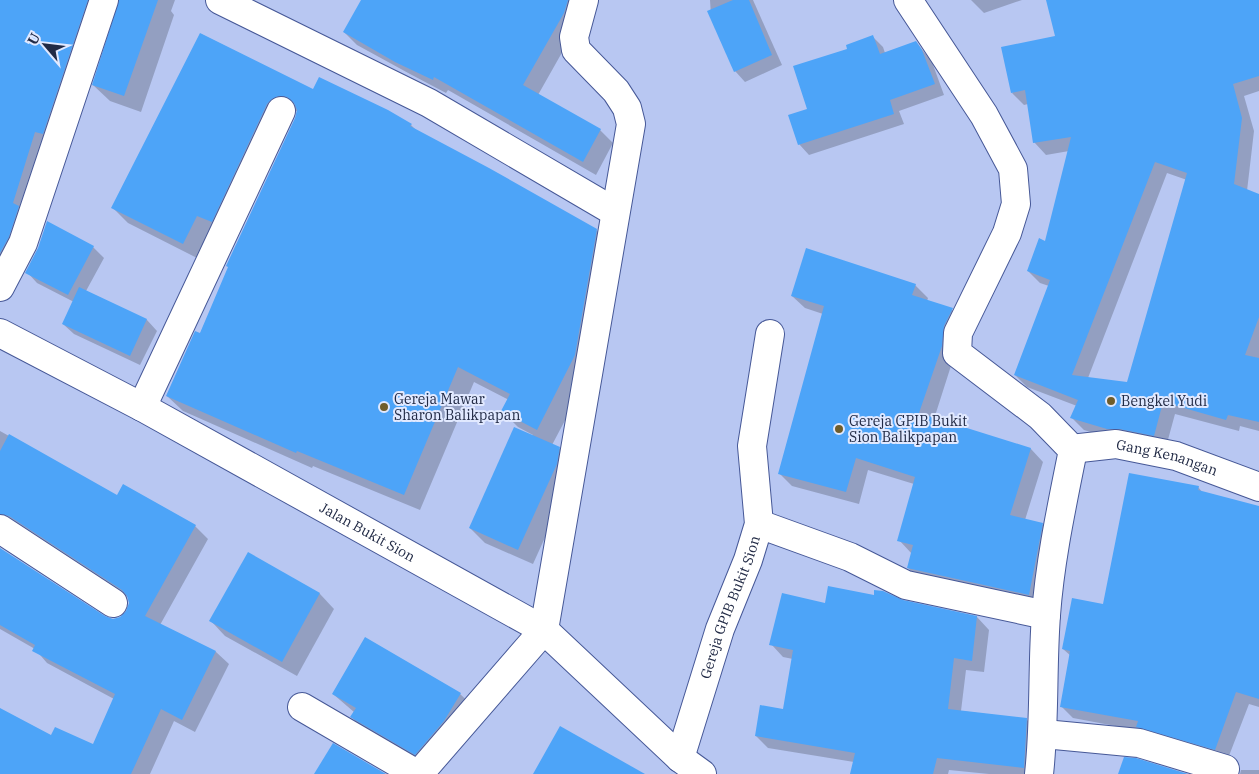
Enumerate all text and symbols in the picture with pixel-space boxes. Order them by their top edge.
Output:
north arrow [20,20,70,70]
text: U [23,30,44,48]
place label: Gereja Mawar Sharon Balikpapan [394,390,520,424]
place label: Bengkel Yudi [1121,392,1207,410]
marker: Bengkel Yudi [1105,395,1117,407]
marker: Gereja Mawar Sharon Balikpapan [378,401,390,413]
place label: Gereja GPIB Bukit Sion Balikpapan [849,412,967,446]
marker: Gereja GPIB Bukit Sion Balikpapan [833,423,845,435]
street label: Gang Kenangan [1115,435,1220,480]
street label: Jalan Bukit Sion [317,498,418,566]
street label: Gereja GPIB Bukit Sion [696,533,764,681]

